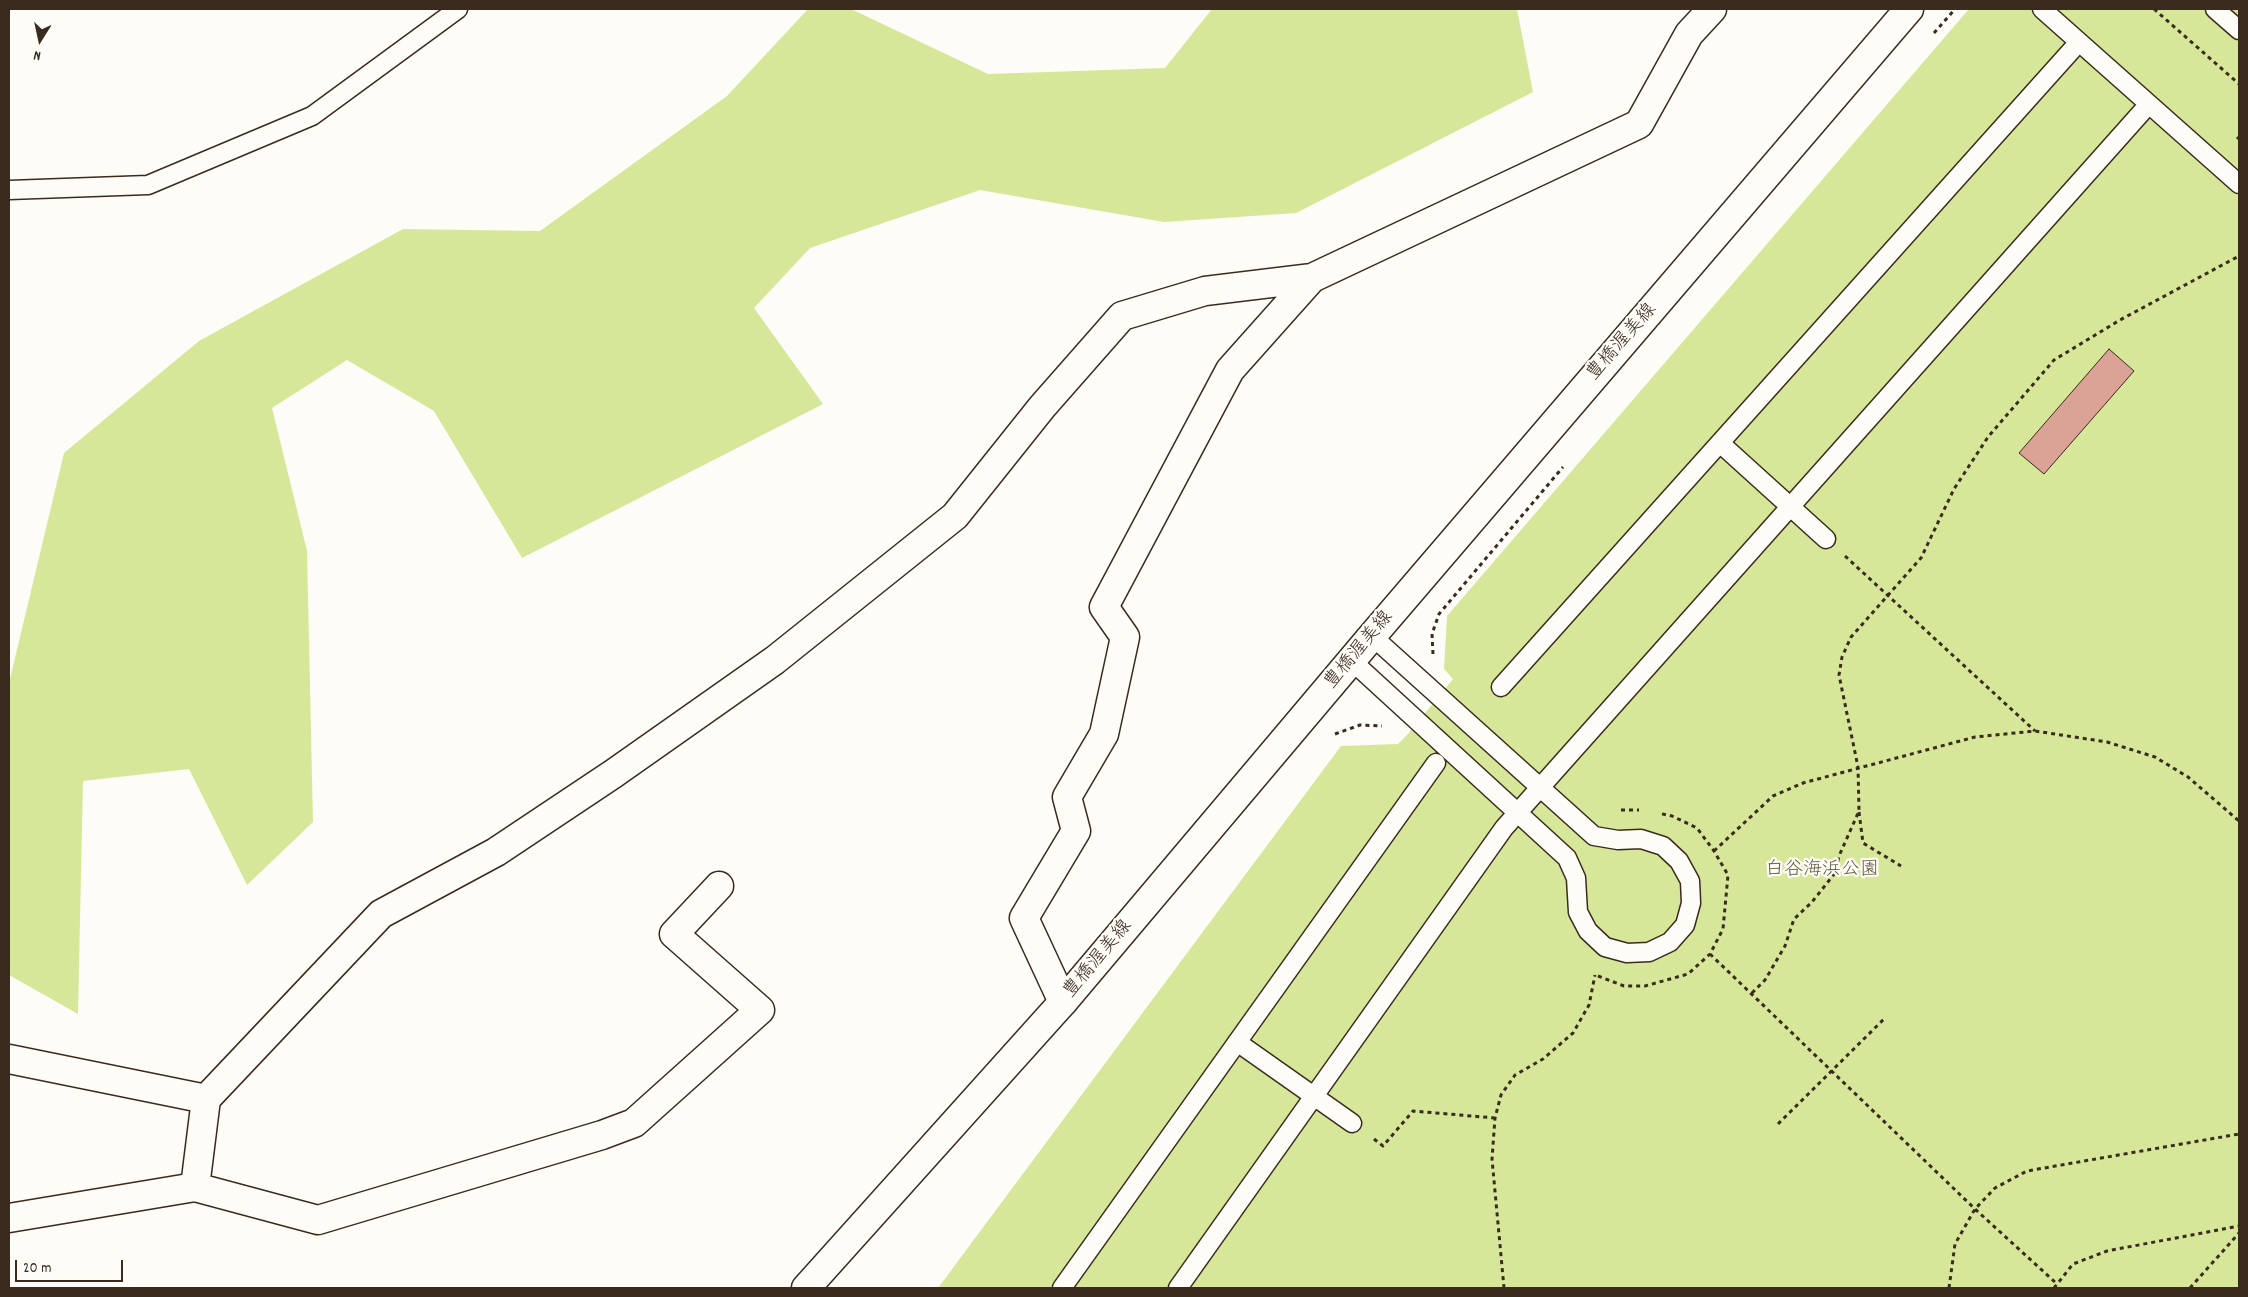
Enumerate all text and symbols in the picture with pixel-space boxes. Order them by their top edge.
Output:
north arrow [15,15,65,65]
text: N [32,44,43,65]
street label: 豊橋渥美線 [1583,300,1663,386]
street label: 豊橋渥美線 [1321,607,1399,695]
park label: 白谷海浜公園 [1765,860,1879,882]
street label: 豊橋渥美線 [1060,916,1138,1004]
scale bar [18,1250,125,1282]
text: 20 m [23,1258,51,1280]

